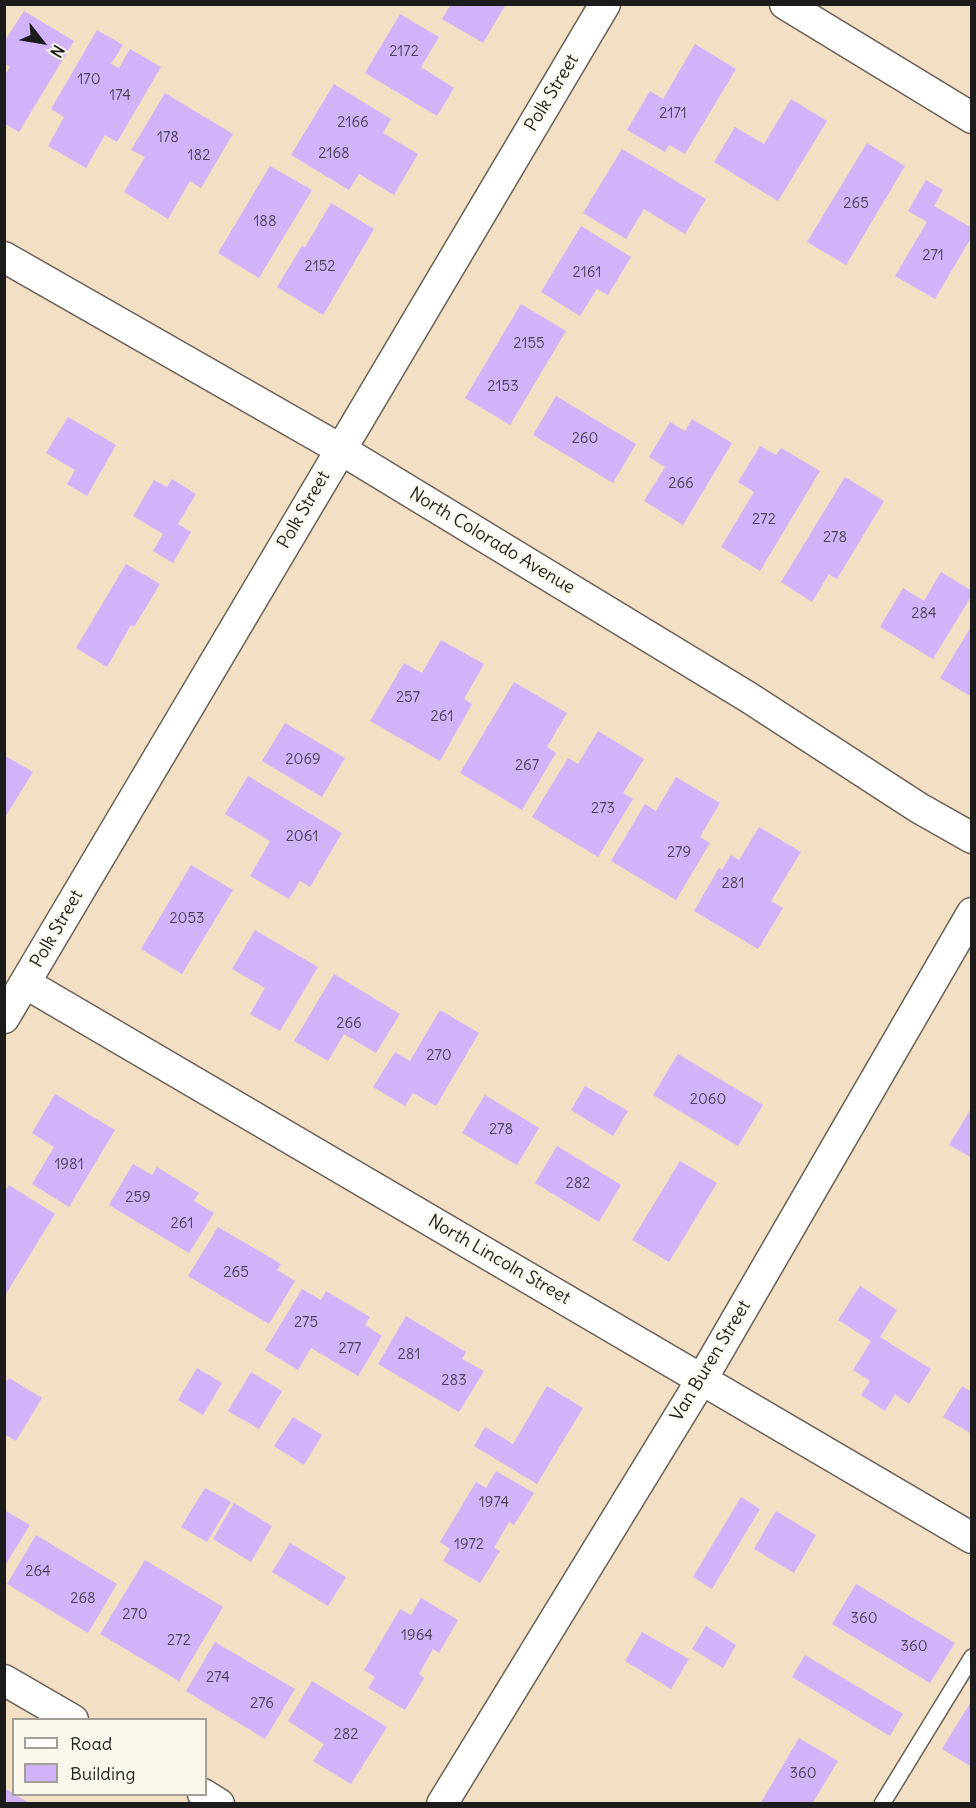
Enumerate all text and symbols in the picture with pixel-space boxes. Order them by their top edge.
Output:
north arrow [12,12,72,72]
text: N [46,41,69,61]
house number: 2172 [389,43,419,61]
street label: Polk Street [521,51,583,135]
house number: 170 [77,71,101,89]
house number: 174 [109,87,131,105]
house number: 2171 [659,105,687,123]
house number: 2166 [337,114,369,132]
house number: 178 [157,129,179,147]
house number: 2168 [318,145,350,163]
house number: 182 [188,147,210,165]
house number: 265 [843,195,869,213]
house number: 188 [253,213,277,231]
house number: 271 [922,247,944,265]
house number: 2152 [304,258,336,276]
house number: 2161 [573,264,601,282]
house number: 2155 [513,335,545,353]
house number: 2153 [487,378,519,396]
house number: 260 [572,430,598,448]
street label: Polk Street [273,467,335,553]
house number: 266 [668,475,694,493]
street label: North Colorado Avenue [405,483,579,599]
house number: 272 [752,511,776,529]
house number: 278 [823,529,847,547]
house number: 284 [911,605,937,623]
house number: 257 [396,689,420,707]
house number: 261 [431,708,453,726]
house number: 2069 [285,751,321,769]
house number: 267 [515,757,539,775]
house number: 273 [591,800,615,818]
house number: 2061 [286,828,318,846]
house number: 279 [667,844,691,862]
house number: 281 [722,875,744,893]
street label: Polk Street [26,886,88,972]
house number: 2053 [169,910,205,928]
house number: 266 [336,1015,362,1033]
house number: 270 [426,1047,452,1065]
house number: 2060 [690,1091,726,1109]
house number: 278 [489,1121,513,1139]
house number: 1981 [54,1156,84,1174]
house number: 282 [565,1175,591,1193]
house number: 259 [125,1189,151,1207]
street label: North Lincoln Street [424,1210,574,1310]
house number: 261 [171,1215,193,1233]
house number: 265 [223,1264,249,1282]
street label: Van Buren Street [666,1297,756,1425]
house number: 275 [294,1314,318,1332]
house number: 277 [339,1340,361,1358]
house number: 281 [398,1346,420,1364]
house number: 283 [441,1372,467,1390]
house number: 1974 [479,1494,509,1512]
house number: 1972 [454,1536,484,1554]
house number: 264 [25,1563,51,1581]
house number: 268 [70,1590,96,1608]
house number: 270 [122,1606,148,1624]
house number: 360 [850,1610,878,1628]
house number: 1964 [401,1627,433,1645]
house number: 272 [167,1632,191,1650]
house number: 360 [900,1638,928,1656]
house number: 274 [206,1669,230,1687]
house number: 276 [250,1695,274,1713]
legend [12,1718,207,1796]
house number: 282 [333,1726,359,1744]
text: Road [70,1732,112,1755]
text: Building [70,1762,135,1785]
house number: 360 [789,1765,817,1783]

